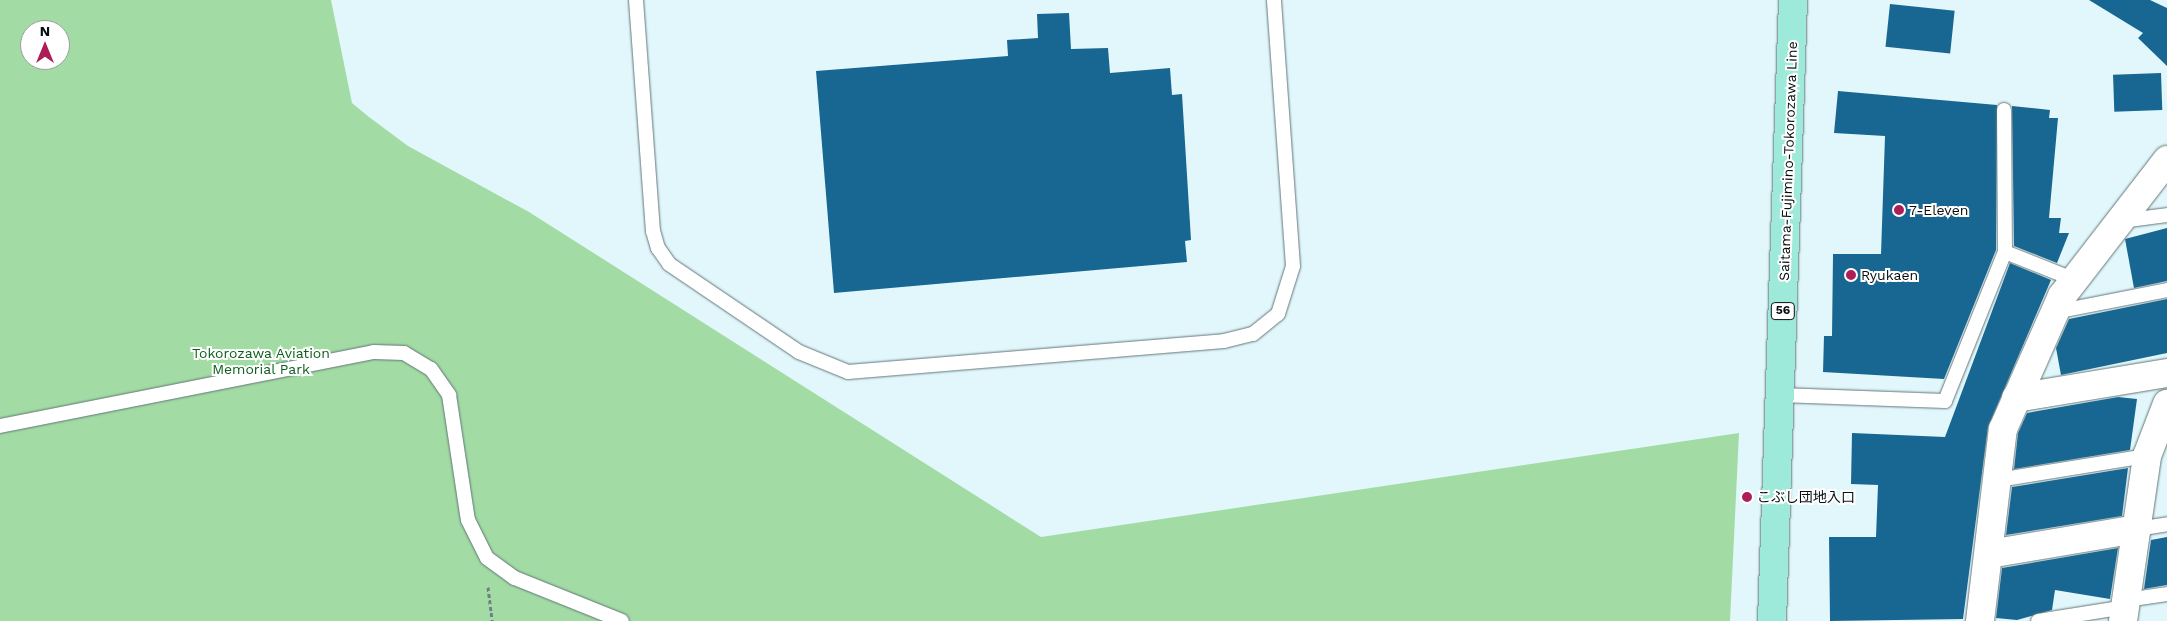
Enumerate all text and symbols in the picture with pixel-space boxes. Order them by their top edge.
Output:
north arrow [20,20,70,70]
text: N [40,23,50,39]
street label: Saitama-Fujimino-Tokorozawa Line [1775,41,1801,281]
place label: 7-Eleven [1909,202,1968,218]
marker: 7-Eleven [1893,204,1905,216]
place label: Ryukaen [1861,267,1918,283]
marker: Ryukaen [1845,269,1857,281]
road number: 56 [1770,302,1796,321]
park label: Tokorozawa Aviation Memorial Park [192,345,330,378]
place label: こぶし団地入口 [1757,489,1855,505]
marker: こぶし団地入口 [1741,491,1753,503]

